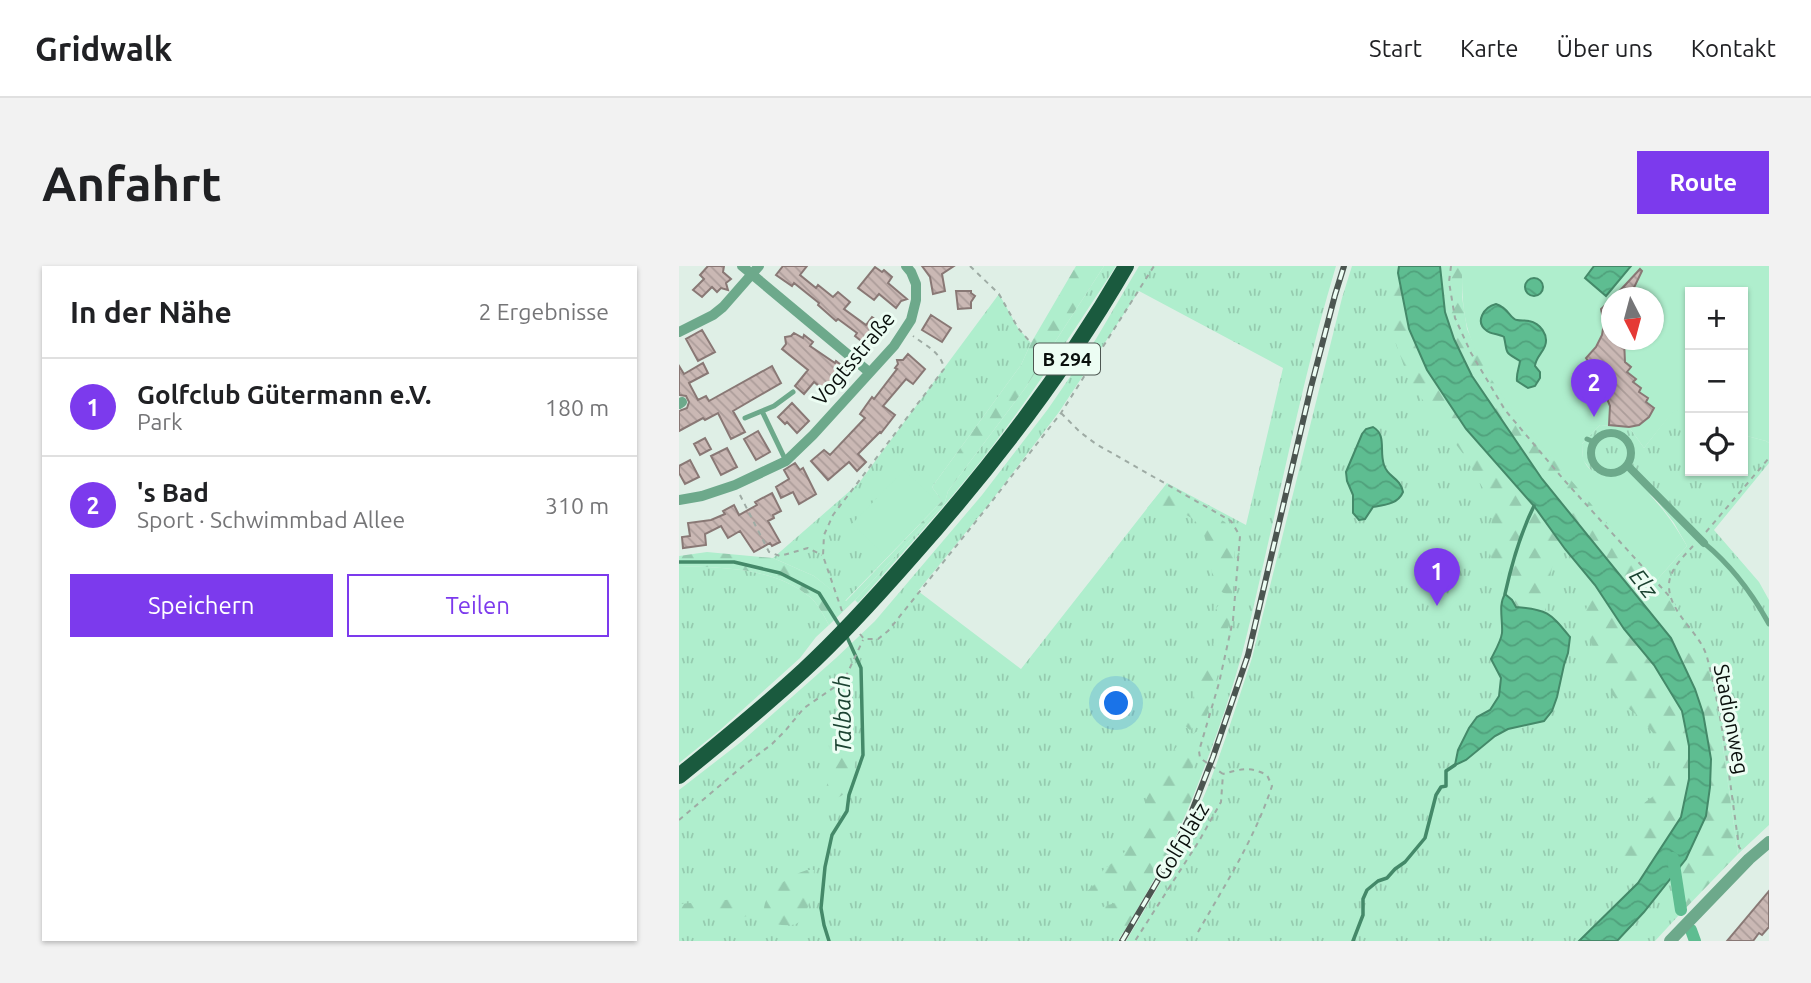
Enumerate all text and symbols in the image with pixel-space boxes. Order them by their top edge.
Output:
text: Gridwalk [35,30,172,67]
text: Start [1369,35,1422,62]
text: Karte [1460,35,1519,62]
text: Über uns [1557,35,1653,62]
text: Kontakt [1691,35,1776,62]
button: Route [1637,151,1769,214]
text: Anfahrt [42,155,222,210]
north arrow [1601,287,1664,350]
map controls [1685,287,1748,476]
button: + [1685,287,1748,350]
text: In der Nähe [70,295,232,329]
text: 2 Ergebnisse [478,299,609,324]
street label: Vogtsstraße [807,306,899,410]
road number: B 294 [1034,344,1100,374]
button: − [1685,350,1748,413]
pin: 2 [1571,359,1617,417]
text: Golfclub Gütermann e.V. [137,380,431,409]
text: 1 [87,395,99,420]
text: 180 m [545,395,609,420]
text: Park [137,409,183,434]
button: locate [1685,413,1748,476]
text: 's Bad [137,478,209,507]
text: 2 [87,493,99,518]
text: 310 m [545,493,609,518]
text: Sport · Schwimmbad Allee [137,507,405,532]
pin: 1 [1414,548,1460,606]
water label: Elz [1625,564,1664,604]
button: Speichern [70,574,333,637]
button: Teilen [347,574,609,637]
street label: Stadionweg [1710,662,1754,776]
water label: Talbach [829,675,855,753]
your location [1099,686,1133,720]
street label: Golfplatz [1149,798,1213,884]

